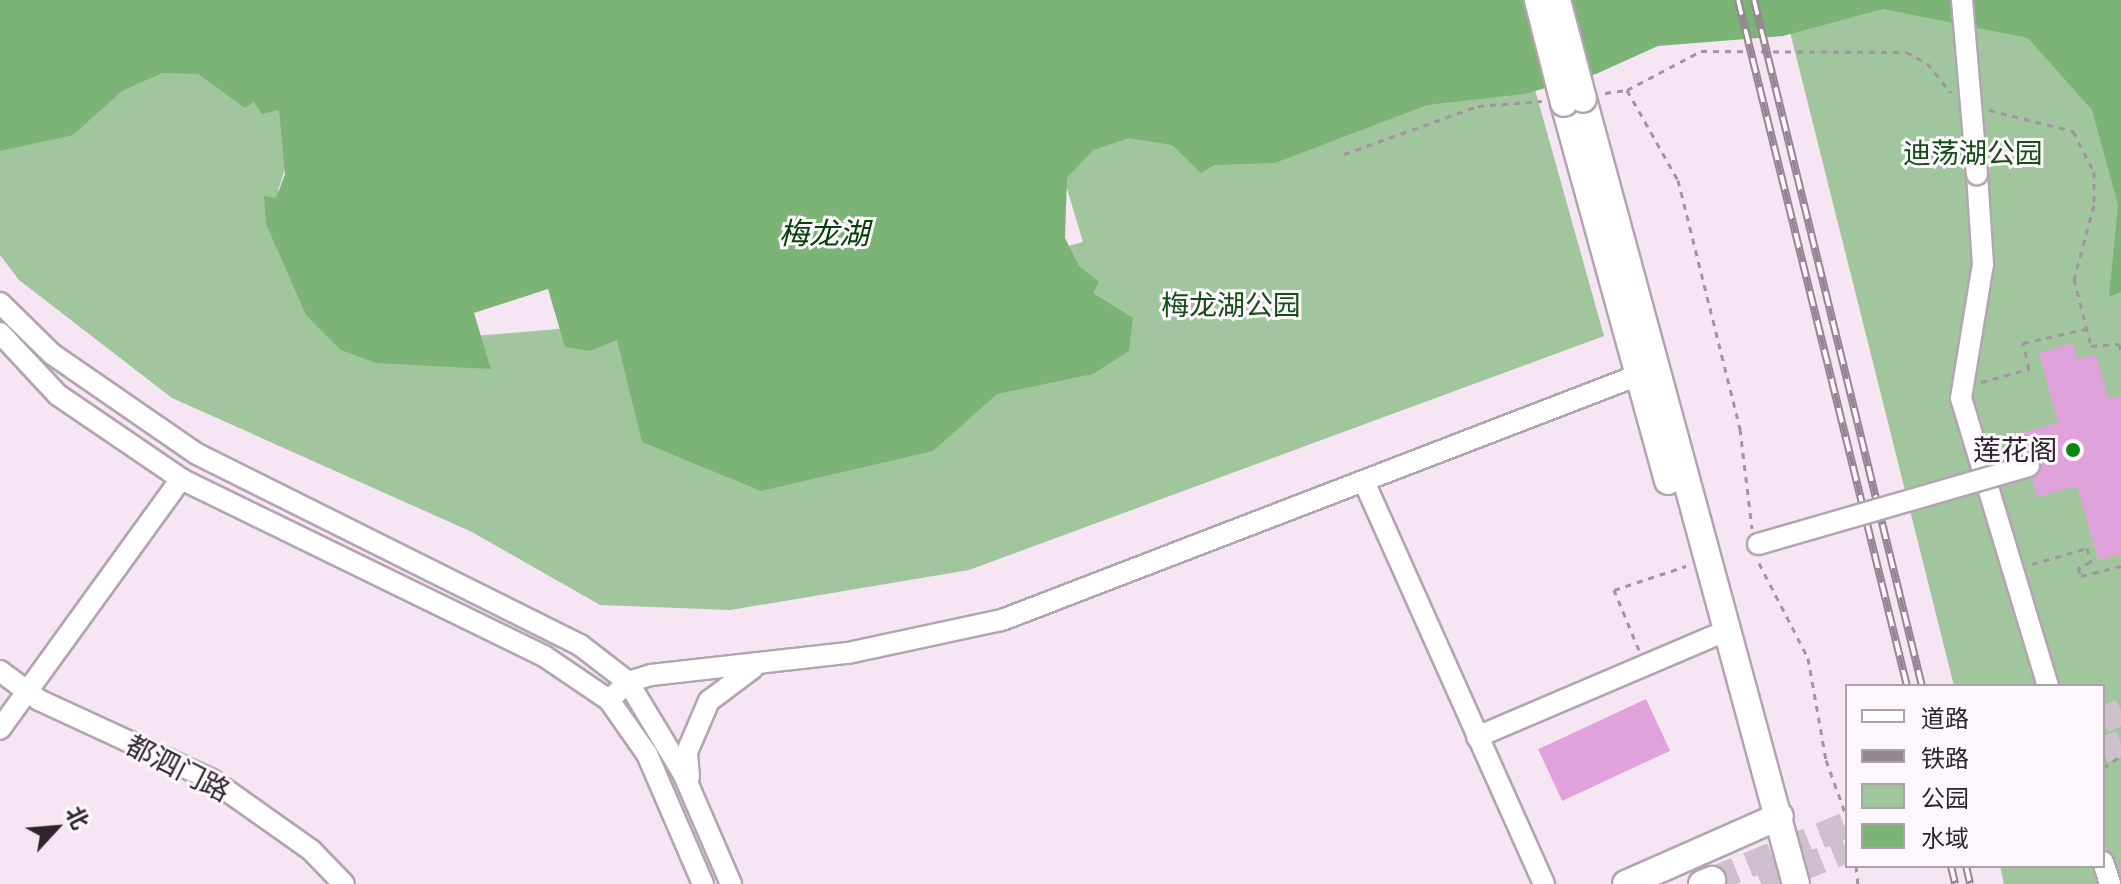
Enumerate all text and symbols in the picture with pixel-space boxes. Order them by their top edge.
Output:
park label: 迪荡湖公园 [1903,136,2043,170]
water label: 梅龙湖 [779,215,869,251]
park label: 梅龙湖公园 [1161,288,1301,322]
place label: 莲花阁 [1973,433,2057,467]
marker: 莲花阁 [2064,441,2082,459]
legend [1845,684,2105,868]
text: 道路 [1921,703,1969,733]
street label: 都泗门路 [120,728,236,808]
text: 铁路 [1921,743,1969,773]
text: 公园 [1921,783,1969,813]
north arrow [16,788,96,868]
text: 北 [60,801,95,834]
text: 水域 [1921,823,1969,853]

